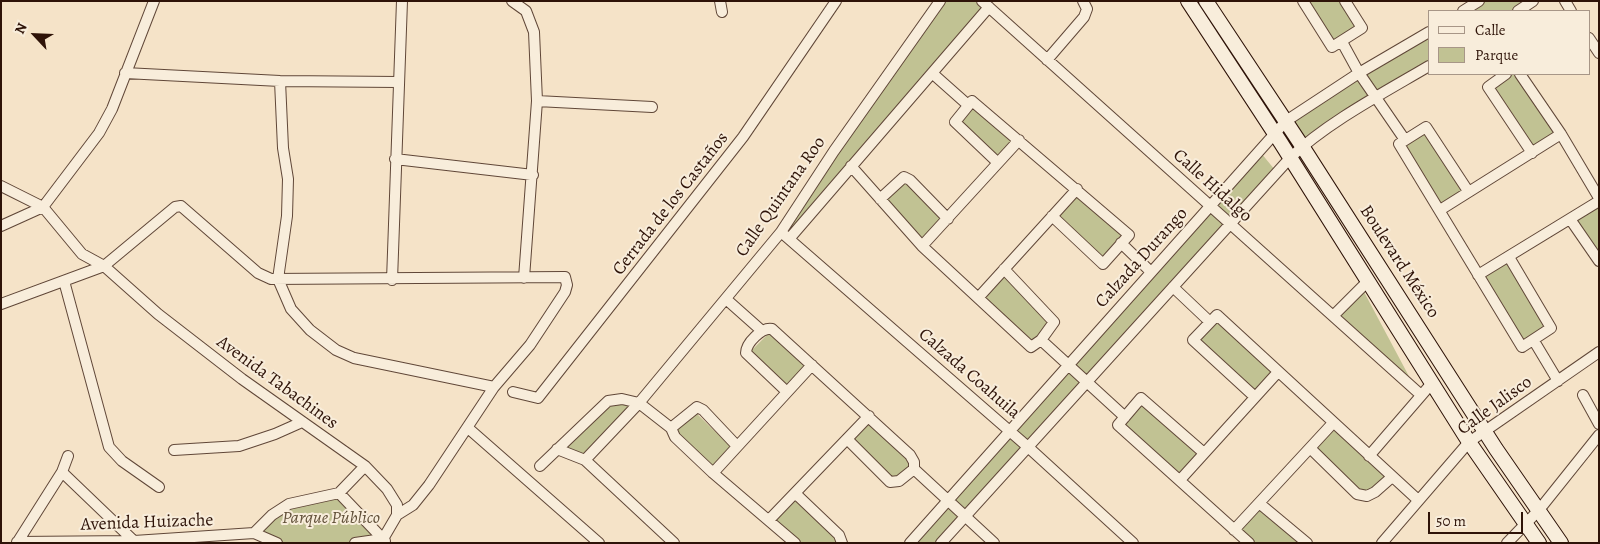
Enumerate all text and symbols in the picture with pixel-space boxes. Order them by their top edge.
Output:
north arrow [10,10,60,60]
legend [1428,10,1590,75]
text: N [10,20,32,37]
text: Calle [1475,20,1505,40]
text: Parque [1475,45,1518,65]
street label: Cerrada de los Castaños [608,128,734,280]
street label: Calle Quintana Roo [731,133,831,261]
street label: Calle Hidalgo [1168,145,1256,227]
street label: Boulevard México [1354,201,1444,323]
street label: Calzada Durango [1091,203,1193,313]
street label: Calzada Coahuila [914,324,1024,424]
street label: Avenida Tabachines [212,332,342,434]
street label: Calle Jalisco [1454,372,1536,440]
scale bar [1430,502,1525,534]
park label: Parque Público [282,508,380,530]
street label: Avenida Huizache [80,510,214,536]
text: 50 m [1436,511,1466,531]

